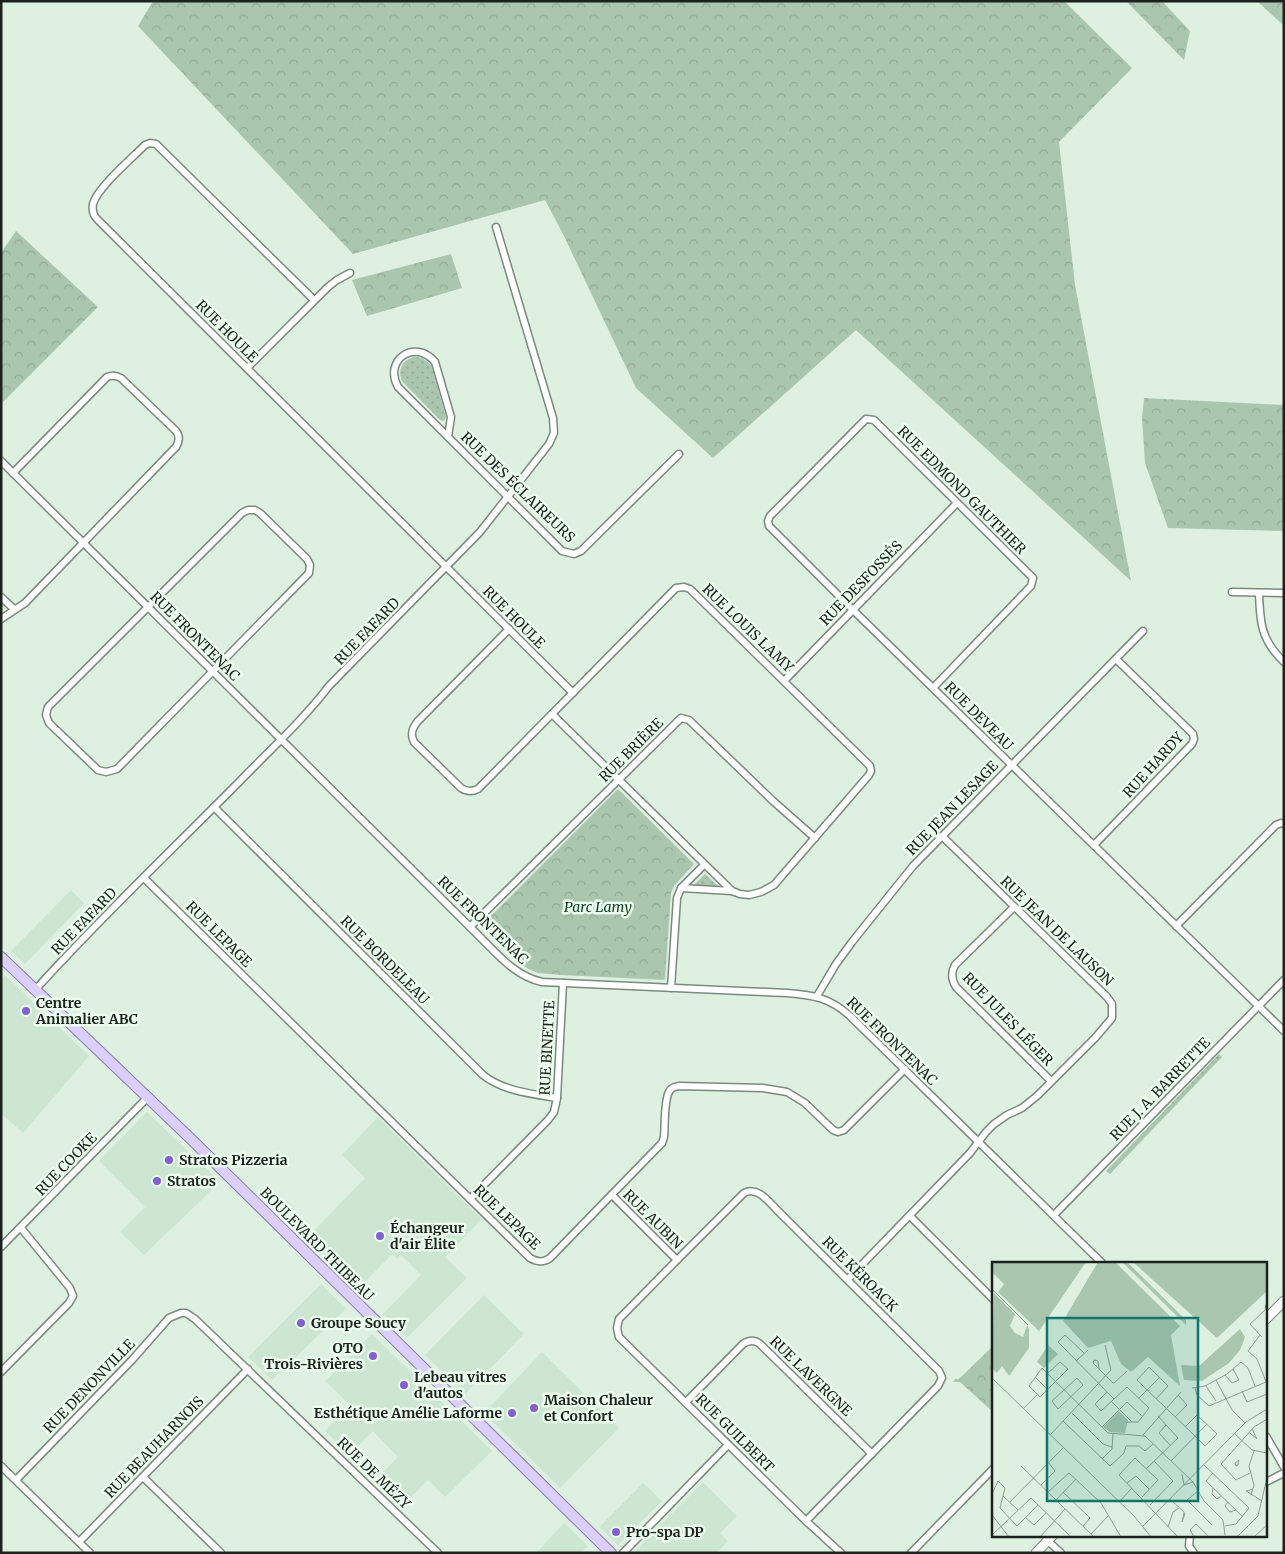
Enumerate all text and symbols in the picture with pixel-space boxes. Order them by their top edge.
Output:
street label: RUE HOULE [192,296,262,366]
street label: RUE EDMOND GAUTHIER [894,422,1030,558]
street label: RUE DES ÉCLAIREURS [457,428,579,546]
street label: RUE DESFOSSÉS [816,537,906,629]
street label: RUE LOUIS LAMY [699,580,798,677]
street label: RUE HOULE [479,582,549,652]
street label: RUE FRONTENAC [146,587,244,685]
street label: RUE FAFARD [330,593,404,668]
street label: RUE DEVEAU [941,678,1017,754]
street label: RUE BRIÈRE [595,714,667,786]
street label: RUE HARDY [1119,728,1188,802]
street label: RUE JEAN LESAGE [902,757,1002,859]
street label: RUE FRONTENAC [434,872,532,968]
street label: RUE JEAN DE LAUSON [997,872,1117,990]
street label: RUE FAFARD [47,883,121,958]
street label: RUE LEPAGE [182,897,256,971]
park label: Parc Lamy [564,898,632,916]
street label: RUE BORDELEAU [337,912,433,1008]
street label: RUE JULES LÉGER [959,969,1057,1070]
street label: RUE FRONTENAC [843,993,941,1089]
place label: Centre Animalier ABC [35,994,138,1028]
street label: RUE BINETTE [536,1000,558,1096]
marker: Centre Animalier ABC [20,1005,32,1017]
street label: RUE J. A. BARRETTE [1106,1034,1214,1144]
street label: RUE COOKE [32,1129,101,1199]
place label: Stratos Pizzeria [179,1151,288,1169]
marker: Stratos Pizzeria [163,1154,175,1166]
place label: Stratos [167,1172,216,1190]
marker: Stratos [151,1175,163,1187]
street label: RUE LEPAGE [470,1181,544,1253]
street label: BOULEVARD THIBEAU [256,1183,378,1305]
street label: RUE AUBIN [619,1185,687,1253]
place label: Échangeur d'air Élite [390,1219,465,1253]
marker: Échangeur d'air Élite [374,1230,386,1242]
street label: RUE KÉROACK [819,1233,902,1316]
inset map [992,1262,1268,1536]
place label: Groupe Soucy [311,1314,407,1332]
marker: Groupe Soucy [295,1317,307,1329]
street label: RUE LAVERGNE [766,1332,856,1420]
street label: RUE DENONVILLE [39,1335,139,1437]
place label: OTO Trois-Rivières [264,1339,363,1373]
marker: OTO Trois-Rivières [367,1350,379,1362]
place label: Lebeau vitres d'autos [414,1368,507,1402]
marker: Lebeau vitres d'autos [398,1379,410,1391]
street label: RUE GUILBERT [692,1390,778,1476]
place label: Maison Chaleur et Confort [544,1391,654,1425]
street label: RUE BEAUHARNOIS [101,1392,207,1502]
marker: Maison Chaleur et Confort [528,1402,540,1414]
place label: Esthétique Amélie Laforme [314,1404,502,1422]
marker: Esthétique Amélie Laforme [506,1407,518,1419]
street label: RUE DE MÉZY [333,1433,415,1513]
place label: Pro-spa DP [626,1523,704,1541]
marker: Pro-spa DP [610,1526,622,1538]

